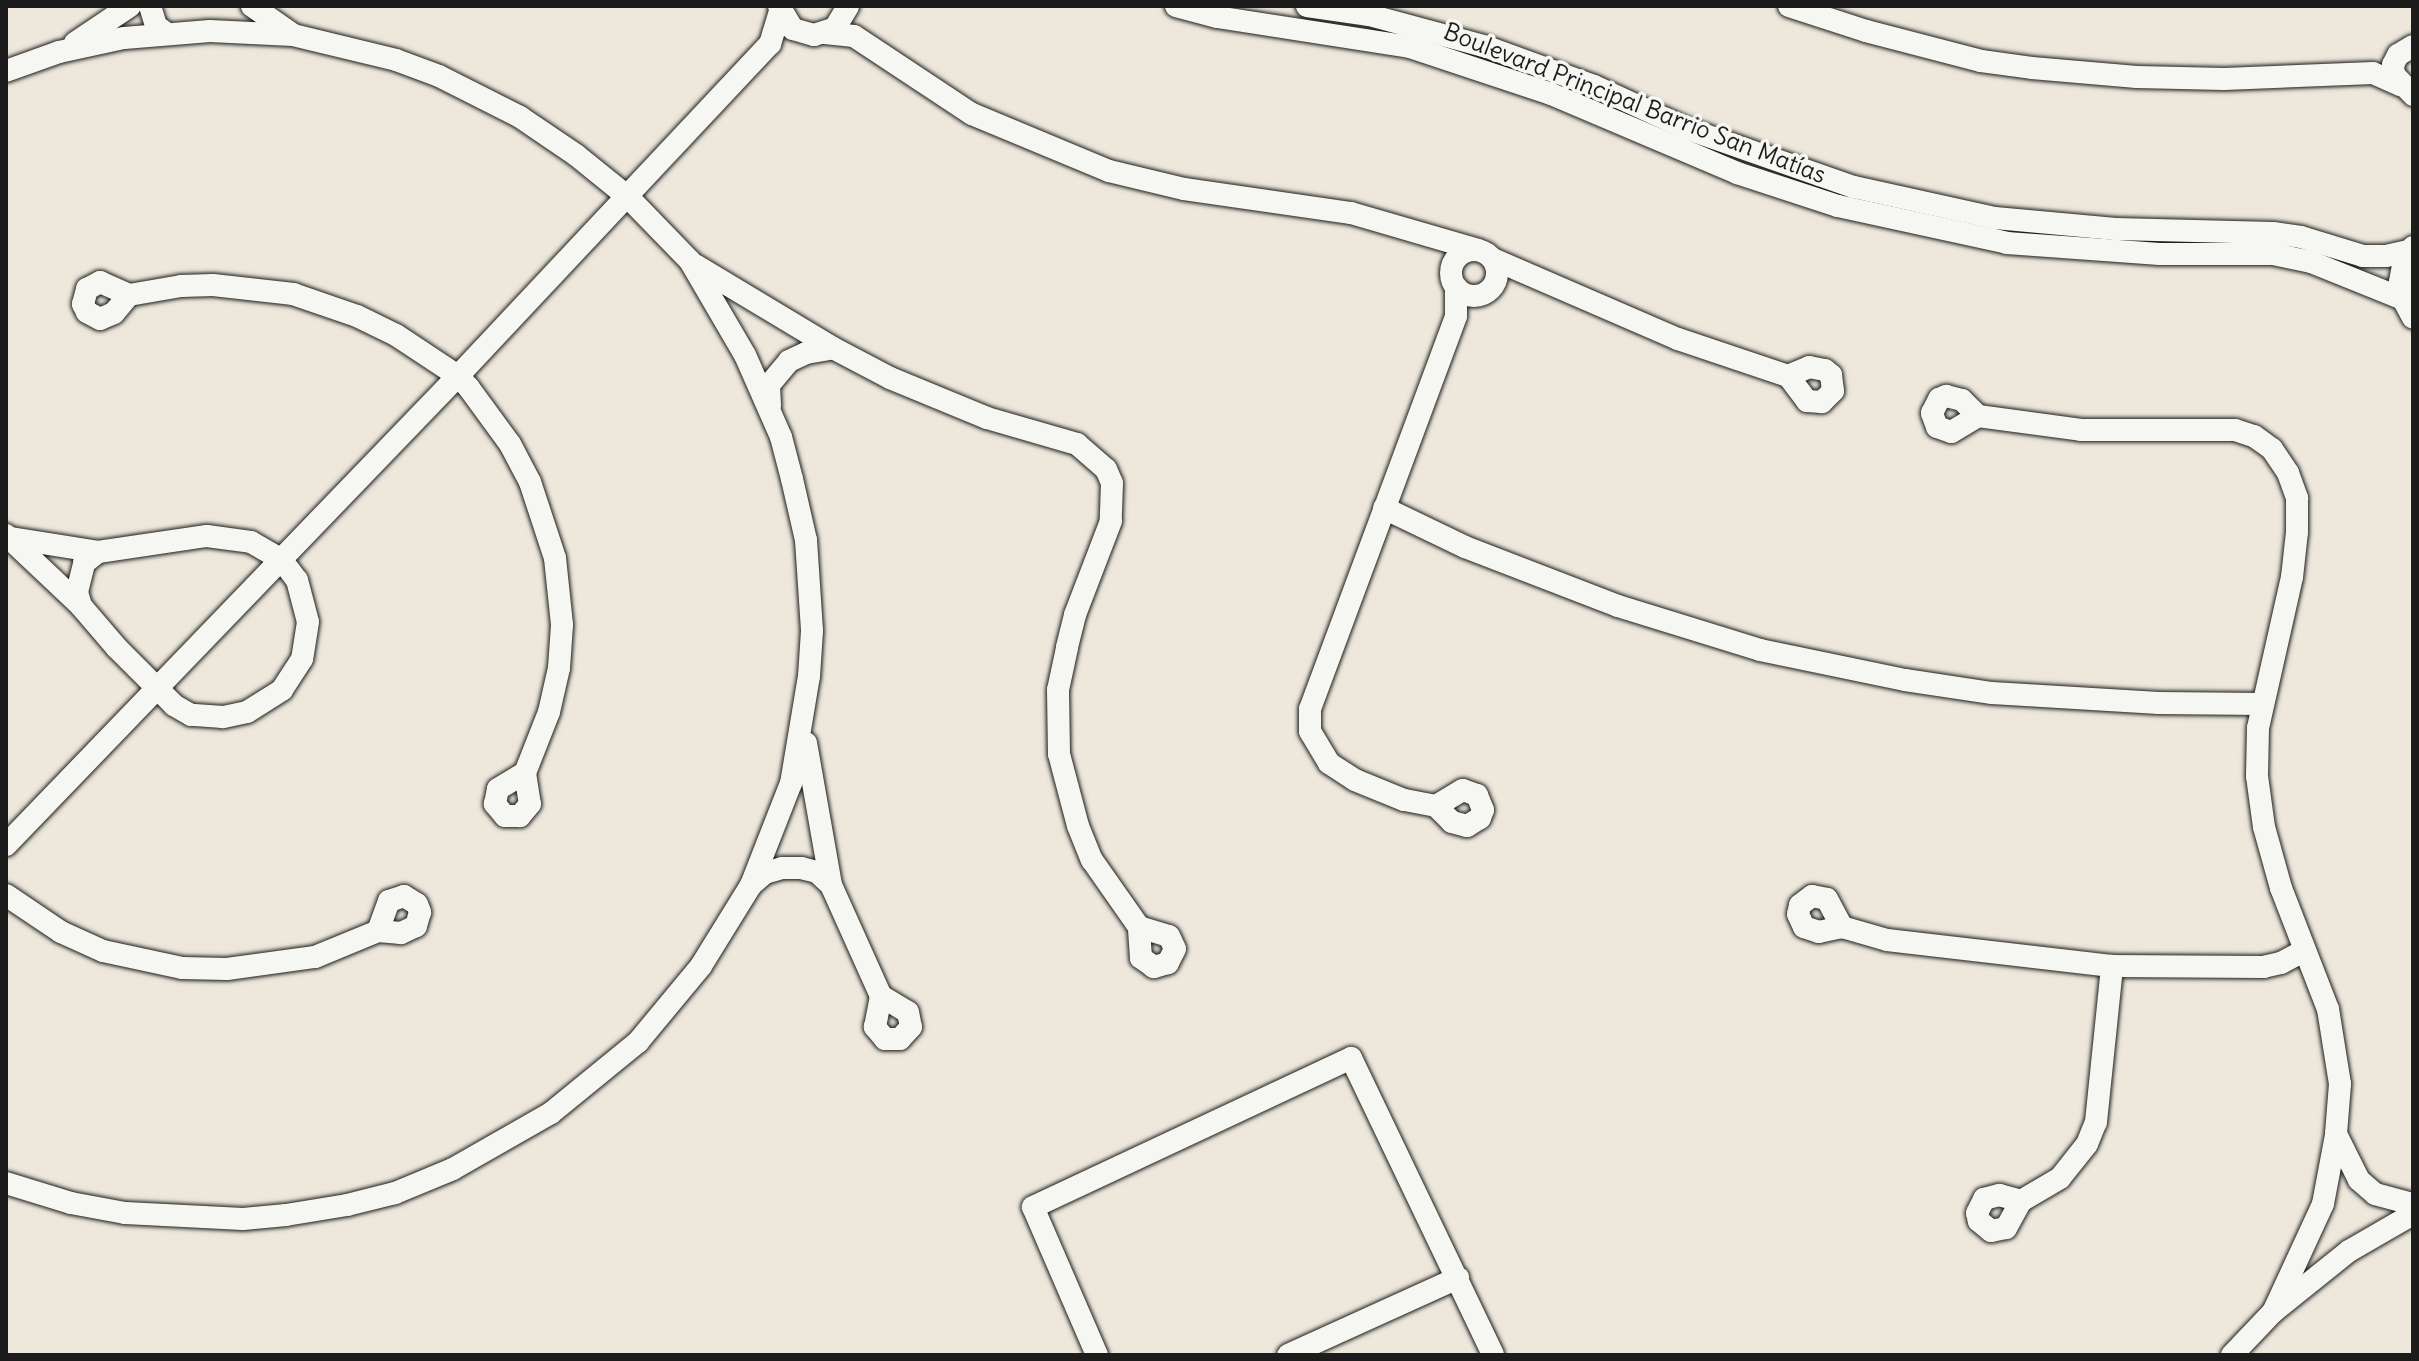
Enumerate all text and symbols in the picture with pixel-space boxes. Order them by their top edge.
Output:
street label: Boulevard Principal Barrio San Matías [1440,17,1830,189]

